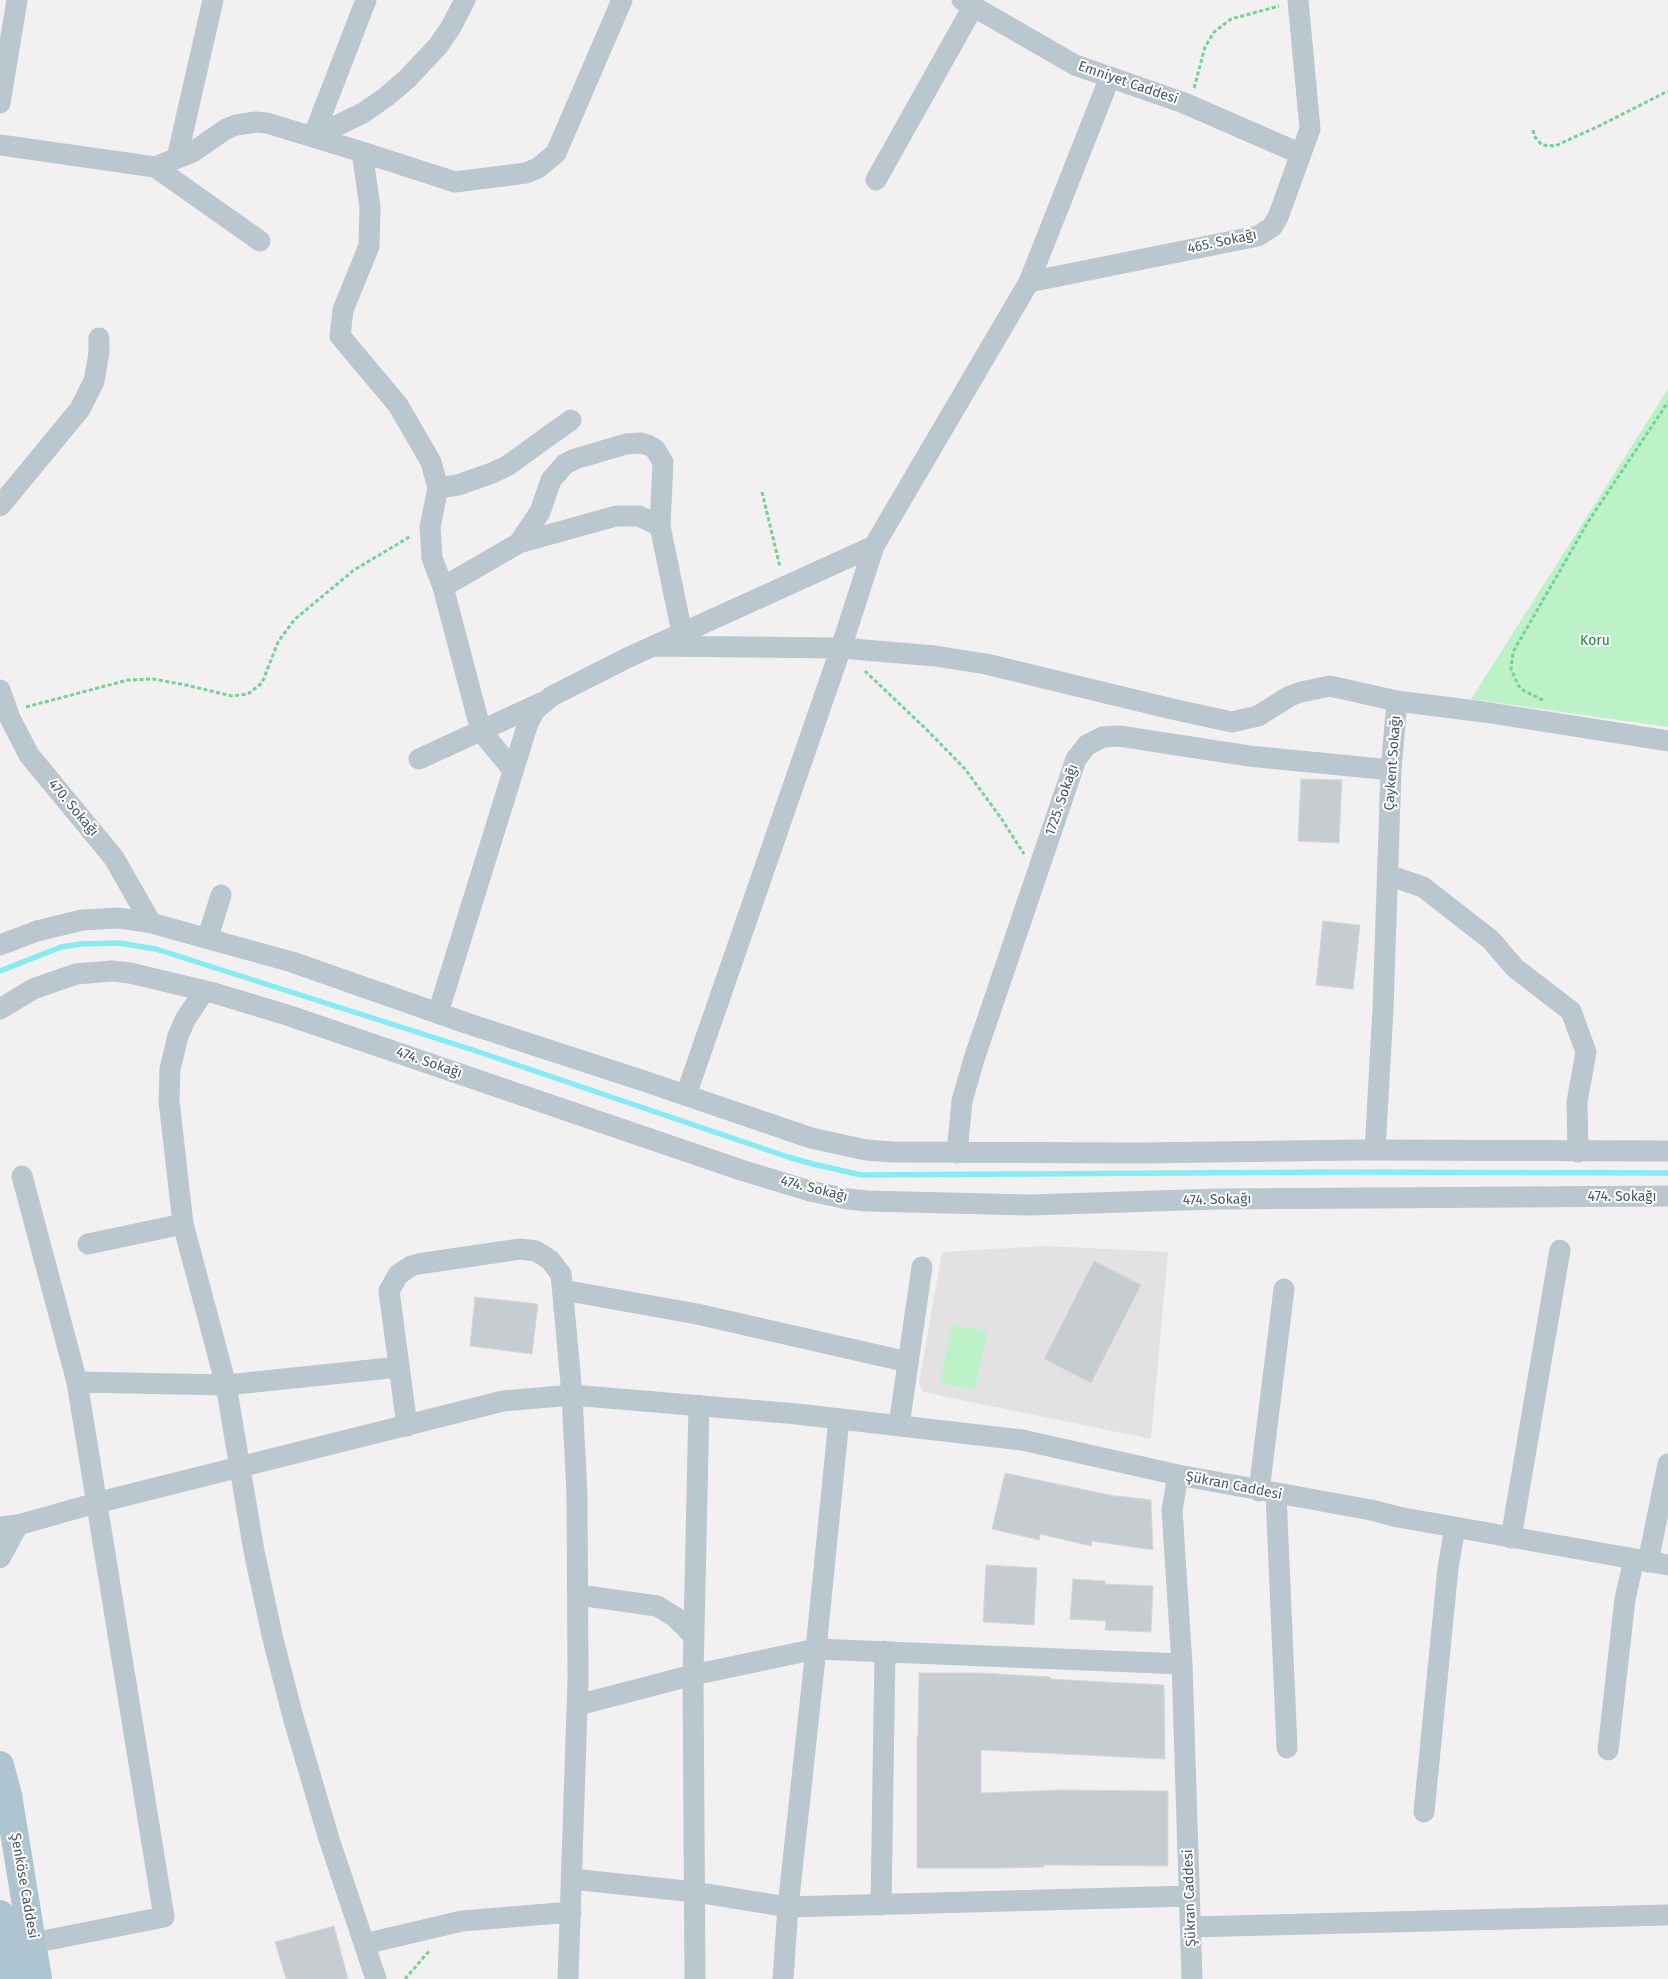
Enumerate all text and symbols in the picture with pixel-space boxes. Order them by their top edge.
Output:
street label: Emniyet Caddesi [1076,58,1180,108]
street label: 465. Sokağı [1186,226,1258,258]
park label: Koru [1580,633,1610,649]
street label: Çaykent Sokağı [1381,715,1405,811]
street label: 1725. Sokağı [1042,762,1082,838]
street label: 470. Sokağı [44,776,102,840]
street label: 474. Sokağı [394,1044,464,1082]
street label: 474. Sokağı [779,1173,849,1205]
street label: 474. Sokağı [1588,1189,1656,1205]
street label: 474. Sokağı [1182,1191,1252,1209]
street label: Şükran Caddesi [1185,1468,1283,1504]
street label: Şenköse Caddesi [6,1832,42,1940]
street label: Şükran Caddesi [1180,1849,1200,1947]

